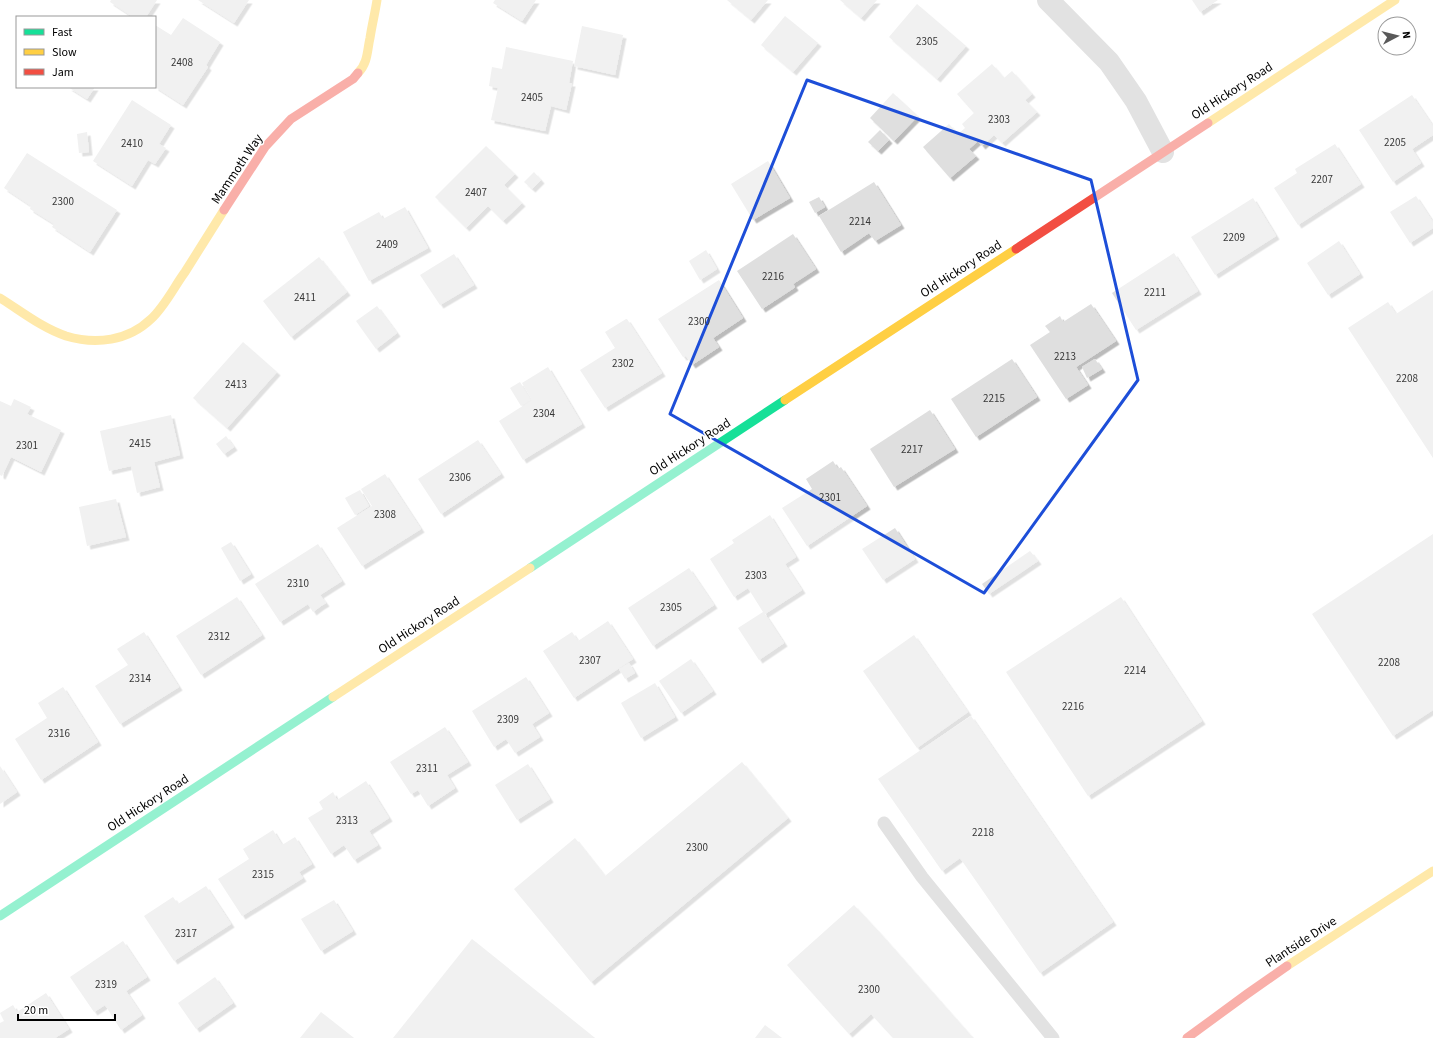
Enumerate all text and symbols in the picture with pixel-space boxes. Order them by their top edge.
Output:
legend [16,16,156,88]
north arrow [1377,16,1417,56]
text: Fast [52,24,72,41]
text: N [1399,30,1414,39]
house number: 2305 [916,34,938,49]
text: Slow [52,44,77,61]
house number: 2408 [171,55,193,70]
street label: Old Hickory Road [1188,58,1276,124]
text: Jam [52,64,74,81]
house number: 2405 [521,90,543,105]
house number: 2303 [988,112,1010,127]
street label: Mammoth Way [207,130,267,208]
house number: 2205 [1384,135,1406,150]
house number: 2410 [121,136,143,151]
house number: 2207 [1311,172,1333,187]
house number: 2407 [465,185,487,200]
house number: 2300 [52,194,74,209]
house number: 2214 [849,214,871,229]
house number: 2209 [1223,230,1245,245]
street label: Old Hickory Road [917,236,1005,302]
house number: 2409 [376,237,398,252]
house number: 2216 [762,269,784,284]
house number: 2211 [1144,285,1166,300]
house number: 2411 [294,290,316,305]
house number: 2300 [688,314,710,329]
house number: 2213 [1054,349,1076,364]
house number: 2302 [612,356,634,371]
house number: 2208 [1396,371,1418,386]
house number: 2413 [225,377,247,392]
house number: 2215 [983,391,1005,406]
house number: 2304 [533,406,555,421]
street label: Old Hickory Road [646,414,734,480]
house number: 2415 [129,436,151,451]
house number: 2301 [16,438,38,453]
house number: 2217 [901,442,923,457]
house number: 2306 [449,470,471,485]
house number: 2301 [819,490,841,505]
house number: 2308 [374,507,396,522]
house number: 2303 [745,568,767,583]
house number: 2310 [287,576,309,591]
street label: Old Hickory Road [375,592,463,658]
house number: 2305 [660,600,682,615]
house number: 2312 [208,629,230,644]
house number: 2307 [579,653,601,668]
house number: 2208 [1378,655,1400,670]
house number: 2214 [1124,663,1146,678]
house number: 2314 [129,671,151,686]
house number: 2216 [1062,699,1084,714]
house number: 2309 [497,712,519,727]
house number: 2316 [48,726,70,741]
house number: 2311 [416,761,438,776]
street label: Old Hickory Road [104,770,192,836]
house number: 2313 [336,813,358,828]
house number: 2218 [972,825,994,840]
house number: 2300 [686,840,708,855]
house number: 2315 [252,867,274,882]
street label: Plantside Drive [1262,912,1340,972]
house number: 2317 [175,926,197,941]
house number: 2319 [95,977,117,992]
house number: 2300 [858,982,880,997]
scale bar [18,996,115,1022]
text: 20 m [24,1002,48,1019]

